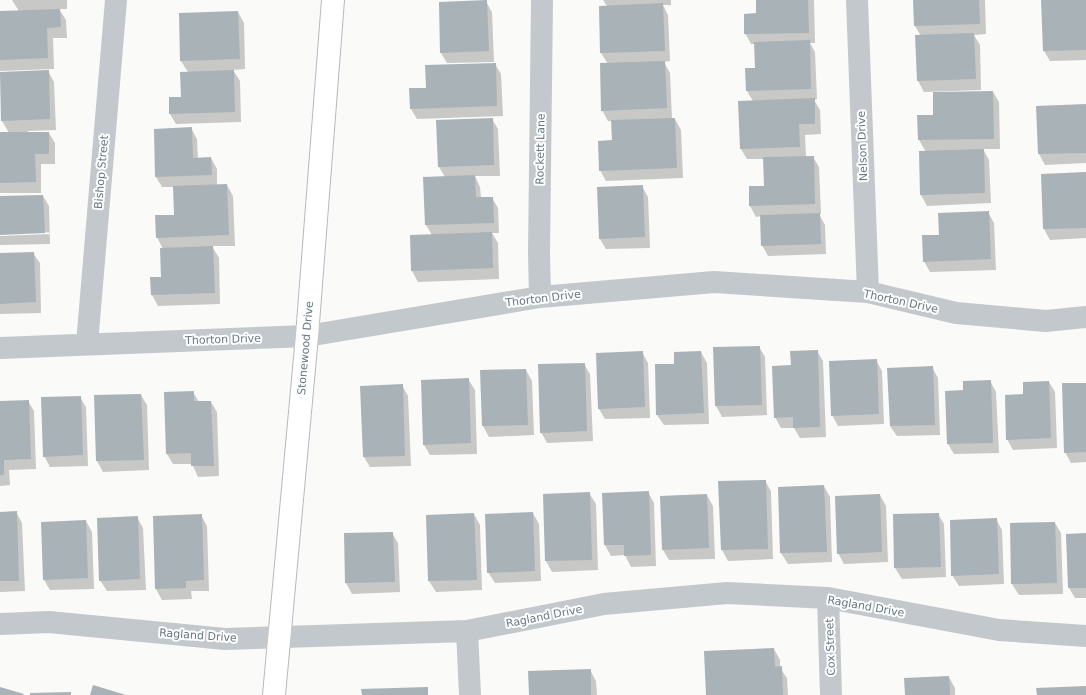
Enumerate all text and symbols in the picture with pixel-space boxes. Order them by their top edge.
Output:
street label: Nelson Drive [855,110,870,181]
street label: Rockett Lane [533,113,548,185]
street label: Bishop Street [92,134,111,209]
street label: Thorton Drive [504,287,582,310]
street label: Thorton Drive [862,287,940,316]
street label: Stonewood Drive [295,300,316,395]
street label: Thorton Drive [184,332,261,347]
street label: Ragland Drive [827,593,906,620]
street label: Ragland Drive [505,603,584,630]
street label: Cox Street [823,617,838,676]
street label: Ragland Drive [159,626,237,645]

